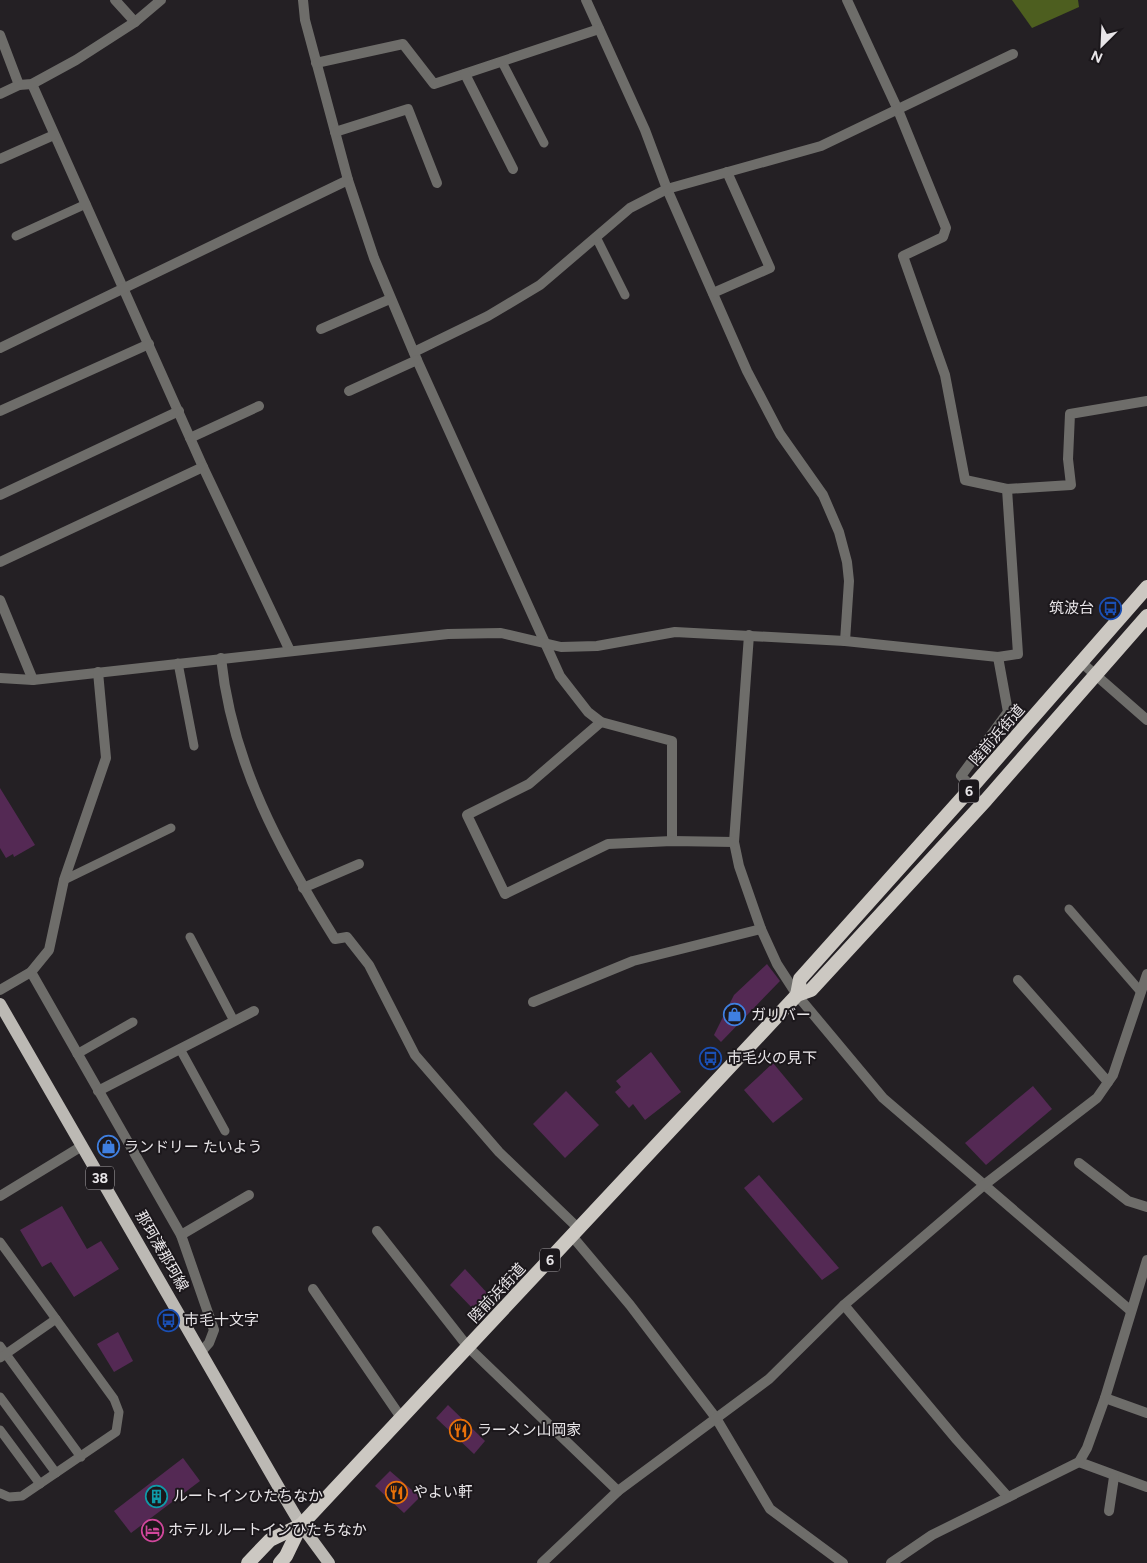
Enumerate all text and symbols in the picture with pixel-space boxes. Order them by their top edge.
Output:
north arrow [1077,20,1127,70]
text: N [1089,46,1105,66]
bus stop icon: 筑波台 [1098,596,1122,620]
place label: 筑波台 [1049,599,1094,617]
street label: 陸前浜街道 [966,701,1028,769]
road number: 6 [959,779,979,802]
shop icon: ガリバー [723,1003,747,1027]
place label: ガリバー [751,1006,811,1024]
bus stop icon: 市毛火の見下 [699,1046,723,1070]
place label: 市毛火の見下 [727,1049,817,1067]
shop icon: ランドリー たいよう [96,1135,120,1159]
place label: ランドリー たいよう [124,1138,262,1156]
road number: 38 [86,1166,114,1190]
street label: 那珂湊那珂線 [132,1208,192,1294]
road number: 6 [540,1248,560,1272]
street label: 陸前浜街道 [465,1259,529,1327]
bus stop icon: 市毛十文字 [156,1308,180,1332]
place label: 市毛十文字 [184,1311,259,1329]
restaurant icon: ラーメン山岡家 [449,1418,473,1442]
place label: ラーメン山岡家 [477,1421,581,1439]
restaurant icon: やよい軒 [385,1480,409,1504]
place label: やよい軒 [413,1483,473,1501]
building icon: ルートインひたちなか [145,1484,169,1508]
place label: ルートインひたちなか [173,1487,323,1505]
hotel icon: ホテル ルートインひたちなか [140,1518,164,1542]
place label: ホテル ルートインひたちなか [168,1521,367,1539]

